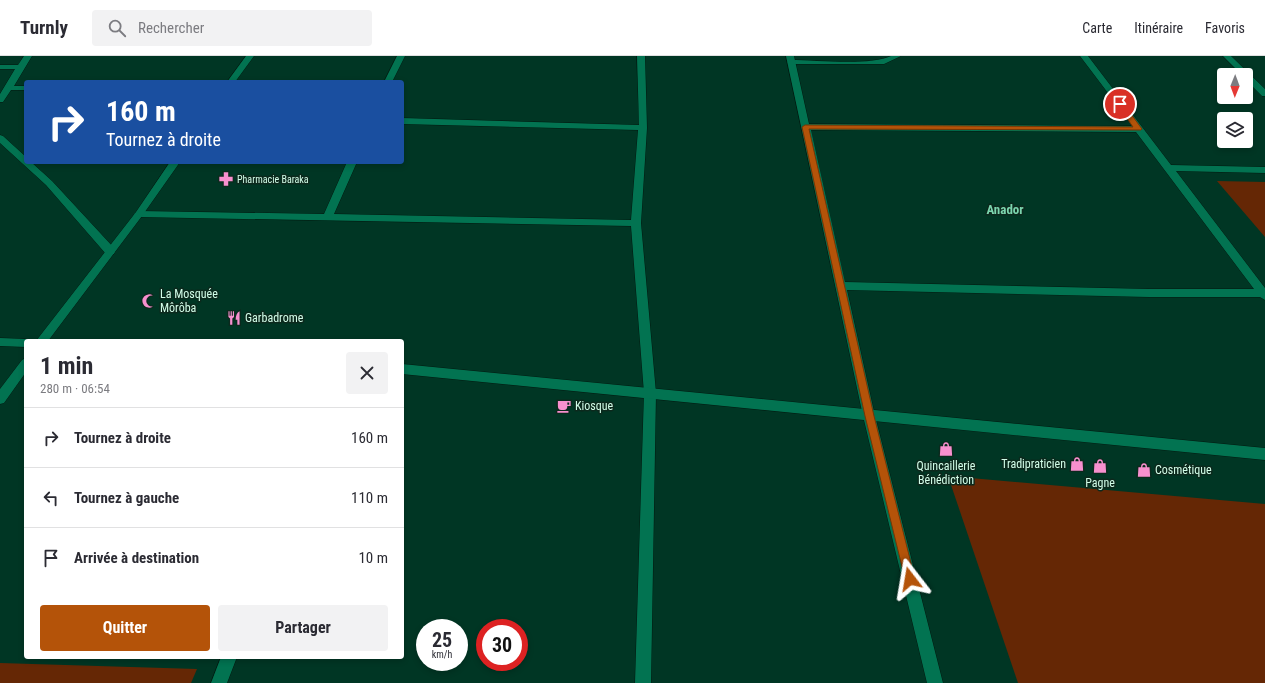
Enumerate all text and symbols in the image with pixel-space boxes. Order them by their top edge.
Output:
search box [92,10,372,46]
text: Turnly [20,16,68,39]
icon: search [106,17,128,39]
text: Rechercher [138,19,204,37]
text: Carte [1082,20,1112,36]
text: Itinéraire [1134,20,1183,36]
text: Favoris [1205,20,1245,36]
north arrow [1217,68,1253,104]
map controls [1217,68,1253,148]
pin [1103,87,1137,121]
icon: arrive [1109,93,1131,115]
text: 160 m [106,95,176,128]
icon: right [40,96,92,148]
button: layers [1217,112,1253,148]
text: Tournez à droite [106,129,221,150]
pharmacy icon: Pharmacie Baraka [218,171,234,187]
place label: Pharmacie Baraka [237,174,309,185]
district label: Anador [986,202,1024,217]
place label: La Mosquée Môrôba [160,287,218,315]
mosque icon: La Mosquée Môrôba [141,293,157,309]
restaurant icon: Garbadrome [226,310,242,326]
place label: Garbadrome [245,311,304,325]
text: 1 min [40,352,93,380]
button: close [346,352,388,394]
text: 280 m · 06:54 [40,381,110,396]
cafe icon: Kiosque [556,398,572,414]
place label: Kiosque [575,399,614,413]
icon: right [40,427,62,449]
text: Tournez à droite [74,429,171,447]
text: 160 m [351,429,388,447]
shop icon: Quincaillerie Bénédiction [938,441,954,457]
shop icon: Tradipraticien [1069,456,1085,472]
place label: Tradipraticien [1001,457,1066,471]
shop icon: Pagne [1092,458,1108,474]
place label: Quincaillerie Bénédiction [917,459,976,487]
shop icon: Cosmétique [1136,462,1152,478]
place label: Cosmétique [1155,463,1212,477]
place label: Pagne [1085,476,1115,490]
icon: left [40,487,62,509]
text: Tournez à gauche [74,489,179,507]
text: 110 m [351,489,388,507]
icon: arrive [40,547,62,569]
text: Arrivée à destination [74,549,199,567]
text: 10 m [358,549,388,567]
position arrow [889,558,931,600]
button: Quitter [40,605,210,651]
button: Partager [218,605,388,651]
speed limit sign: 30 [476,619,528,671]
text: 25 [432,628,452,652]
text: km/h [432,649,452,660]

